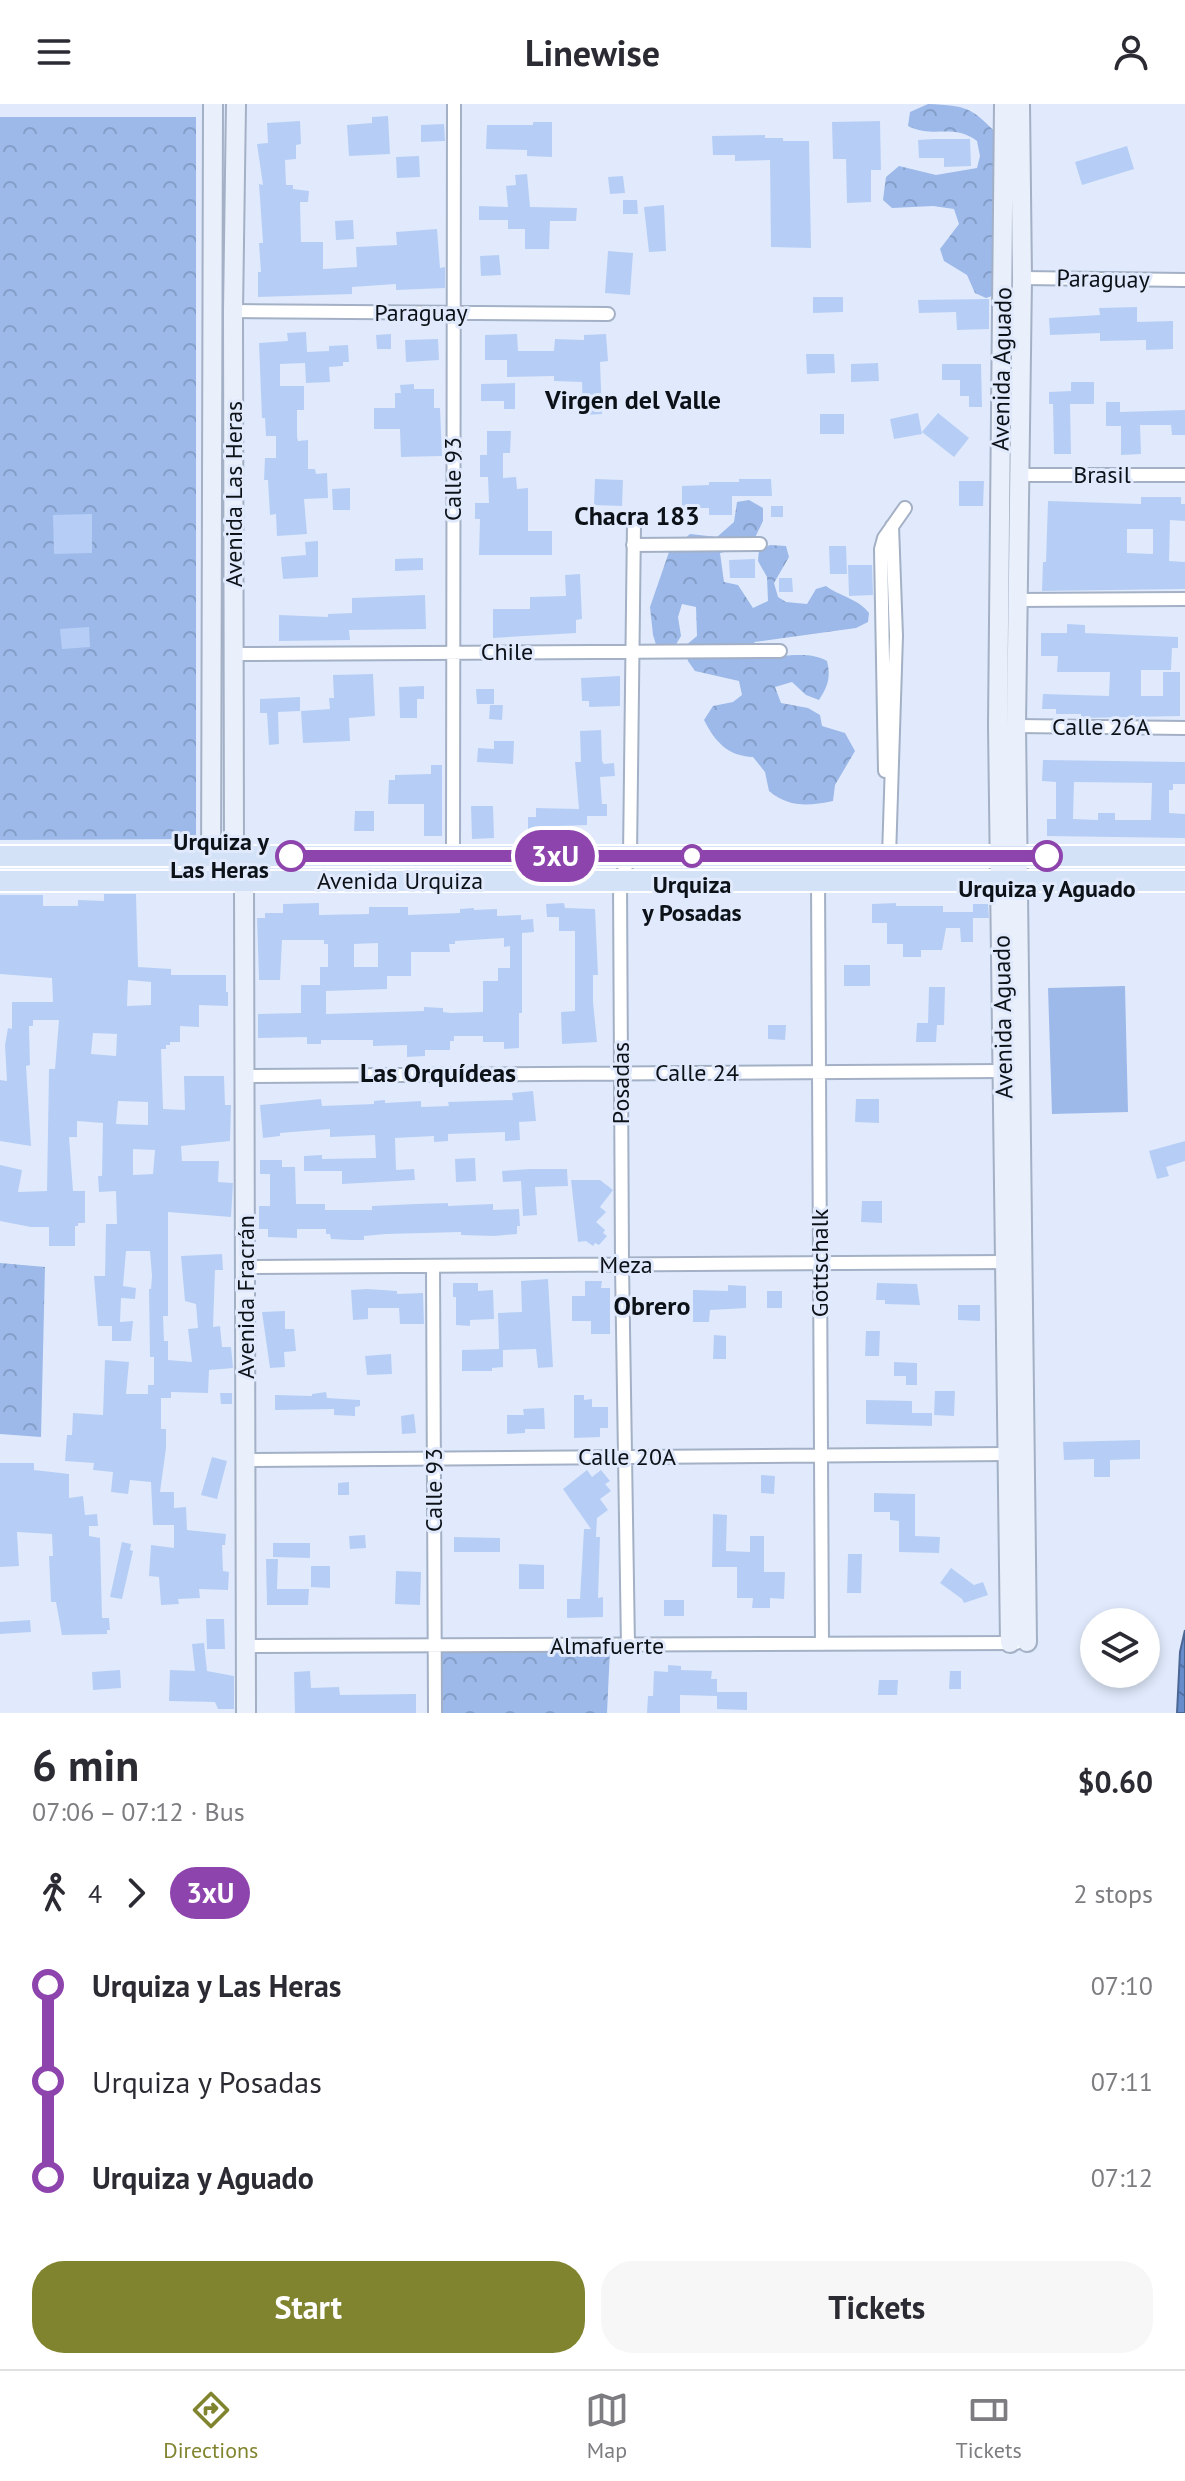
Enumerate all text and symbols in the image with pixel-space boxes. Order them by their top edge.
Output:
text: Linewise [525,29,660,76]
icon: menu [32,30,76,74]
icon: person [1109,30,1153,74]
street label: Paraguay [1056,262,1150,295]
street label: Avenida Aguado [985,287,1018,451]
street label: Paraguay [374,297,468,328]
district label: Virgen del Valle [544,383,721,416]
street label: Avenida Las Heras [218,401,249,587]
street label: Calle 93 [437,437,468,521]
street label: Brasil [1073,459,1131,490]
district label: Chacra 183 [574,499,700,532]
street label: Chile [481,636,533,667]
street label: Calle 26A [1052,711,1150,742]
place label: Urquiza y Las Heras [170,826,270,885]
line badge: 3xU [509,830,601,882]
text: 3xU [531,837,579,874]
marker: Urquiza y Las Heras [276,841,306,871]
marker: Urquiza y Aguado [1032,841,1062,871]
marker: Urquiza y Posadas [681,845,703,867]
street label: Avenida Urquiza [317,865,483,896]
place label: Urquiza y Posadas [641,869,742,928]
place label: Urquiza y Aguado [958,873,1136,904]
street label: Avenida Aguado [986,935,1019,1099]
street label: Posadas [605,1042,636,1124]
district label: Las Orquídeas [360,1056,516,1089]
street label: Calle 24 [655,1057,739,1088]
street label: Gottschalk [804,1208,835,1317]
street label: Avenida Fracrán [230,1215,261,1379]
street label: Meza [599,1249,653,1280]
district label: Obrero [614,1289,690,1322]
street label: Calle 20A [578,1441,676,1472]
street label: Calle 93 [418,1448,449,1532]
map controls [1080,1608,1160,1688]
button: layers [1080,1608,1160,1688]
street label: Almafuerte [550,1630,664,1661]
text: 6 min [32,1736,139,1793]
text: $0.60 [1078,1762,1153,1801]
text: 07:06 – 07:12 · Bus [32,1795,245,1828]
icon: walk [32,1871,76,1915]
icon: forward [114,1871,158,1915]
text: 3xU [186,1874,234,1911]
text: 4 [88,1877,102,1910]
text: 2 stops [1073,1877,1153,1910]
text: Urquiza y Las Heras [92,1966,341,2005]
text: 07:10 [1091,1969,1153,2002]
text: Urquiza y Posadas [92,2062,322,2101]
text: 07:11 [1091,2065,1153,2098]
text: Urquiza y Aguado [92,2158,314,2197]
text: 07:12 [1091,2161,1153,2194]
button: Start [32,2261,585,2353]
button: Tickets [601,2261,1153,2353]
tab: Directions [163,2388,258,2464]
tab: Map [585,2388,629,2464]
tab: Tickets [956,2388,1022,2464]

